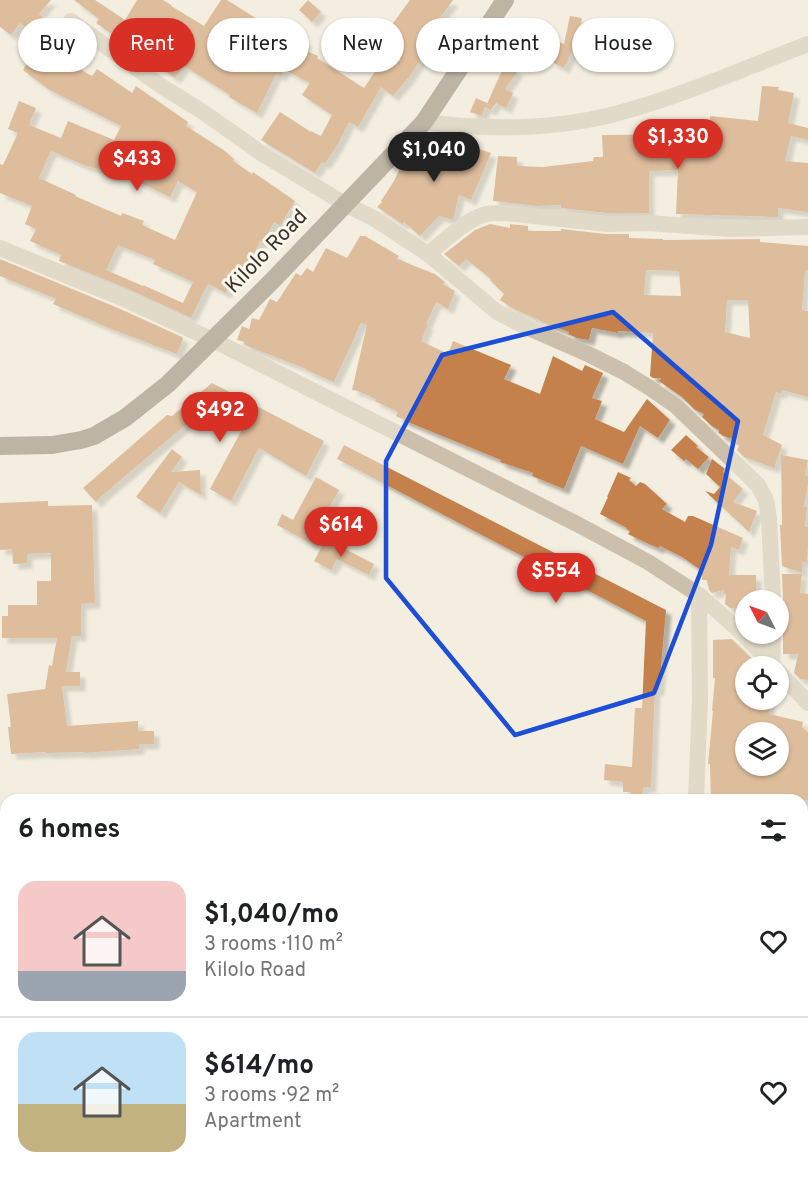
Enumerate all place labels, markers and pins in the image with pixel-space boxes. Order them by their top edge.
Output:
pin: $1,330 [629,119,727,170]
pin: $1,040 [385,132,483,183]
pin: $433 [101,141,173,192]
pin: $492 [184,392,256,443]
pin: $614 [305,507,377,558]
pin: $554 [520,553,592,604]

